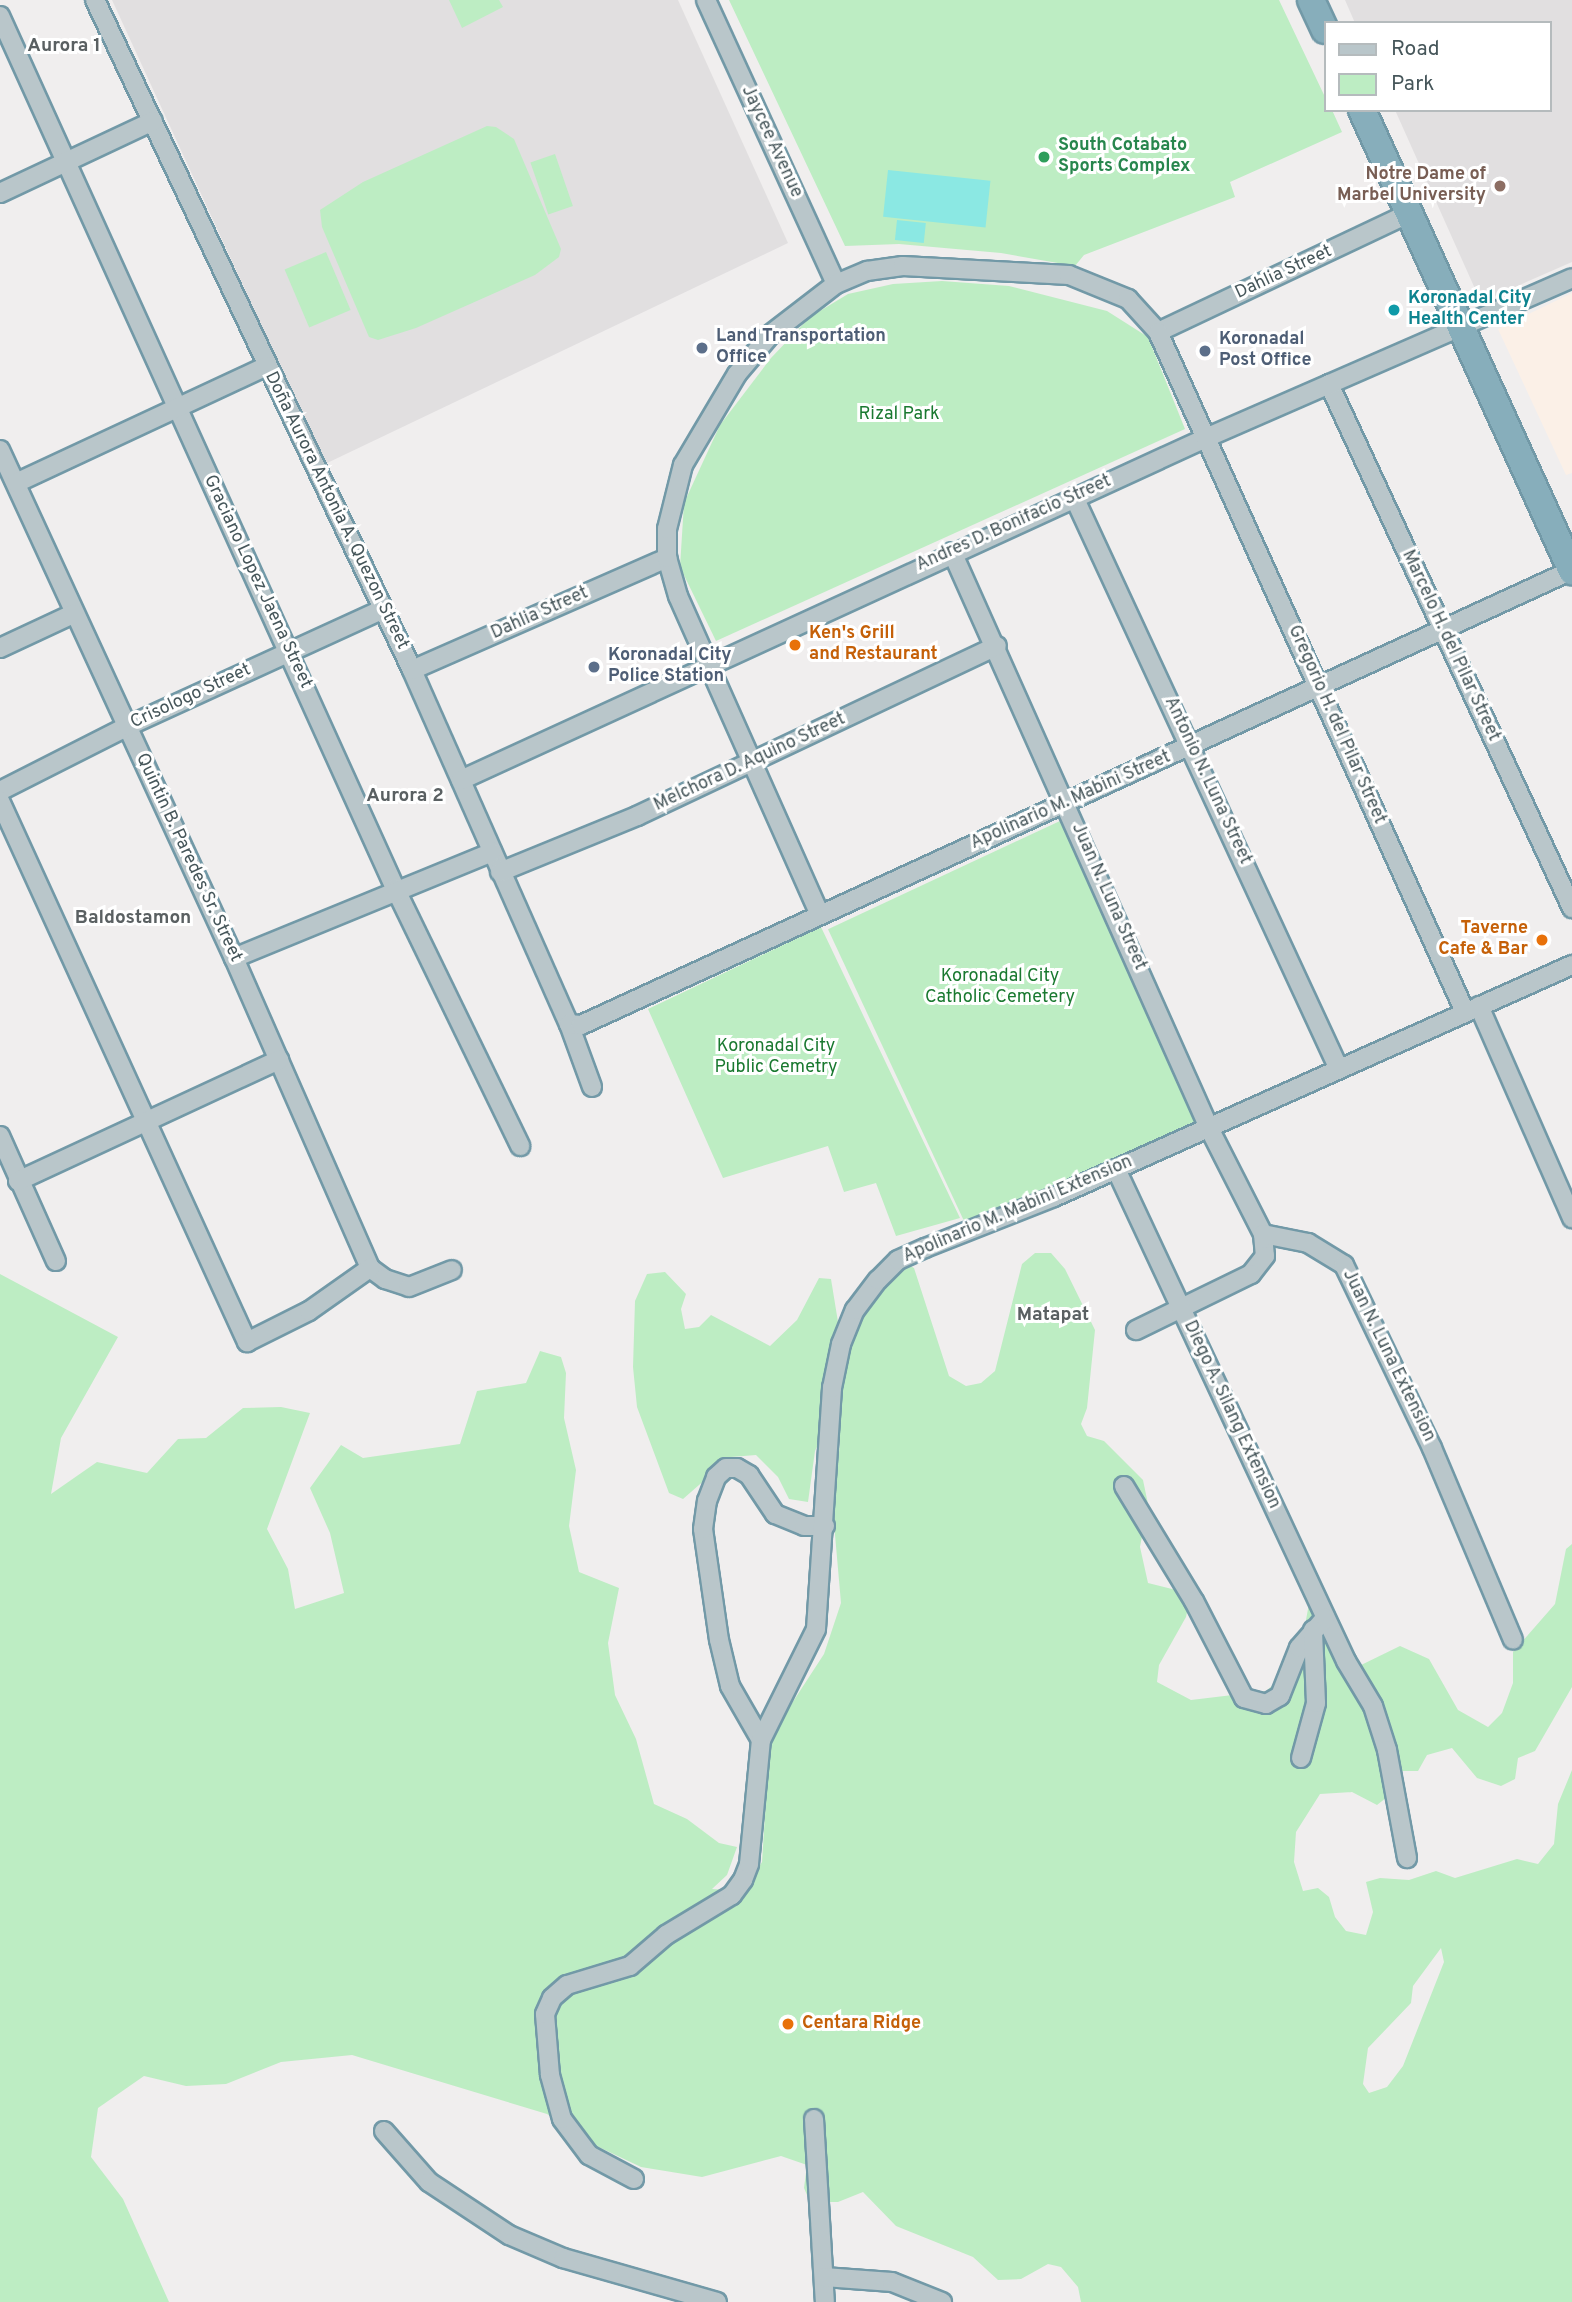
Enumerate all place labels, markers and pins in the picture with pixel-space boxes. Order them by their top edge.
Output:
place label: South Cotabato Sports Complex [1058,136,1190,178]
marker: South Cotabato Sports Complex [1036,149,1052,165]
place label: Notre Dame of Marbel University [1337,165,1486,208]
marker: Notre Dame of Marbel University [1492,178,1508,194]
place label: Koronadal City Health Center [1408,289,1532,332]
marker: Koronadal City Health Center [1386,302,1402,318]
place label: Land Transportation Office [716,327,886,370]
place label: Koronadal Post Office [1219,330,1312,372]
marker: Land Transportation Office [694,340,710,356]
marker: Koronadal Post Office [1197,343,1213,359]
place label: Ken's Grill and Restaurant [809,624,938,666]
marker: Ken's Grill and Restaurant [787,637,803,653]
place label: Koronadal City Police Station [608,646,732,688]
marker: Koronadal City Police Station [586,659,602,675]
place label: Taverne Cafe & Bar [1438,919,1528,962]
marker: Taverne Cafe & Bar [1534,932,1550,948]
place label: Centara Ridge [802,2013,921,2035]
marker: Centara Ridge [780,2016,796,2032]

